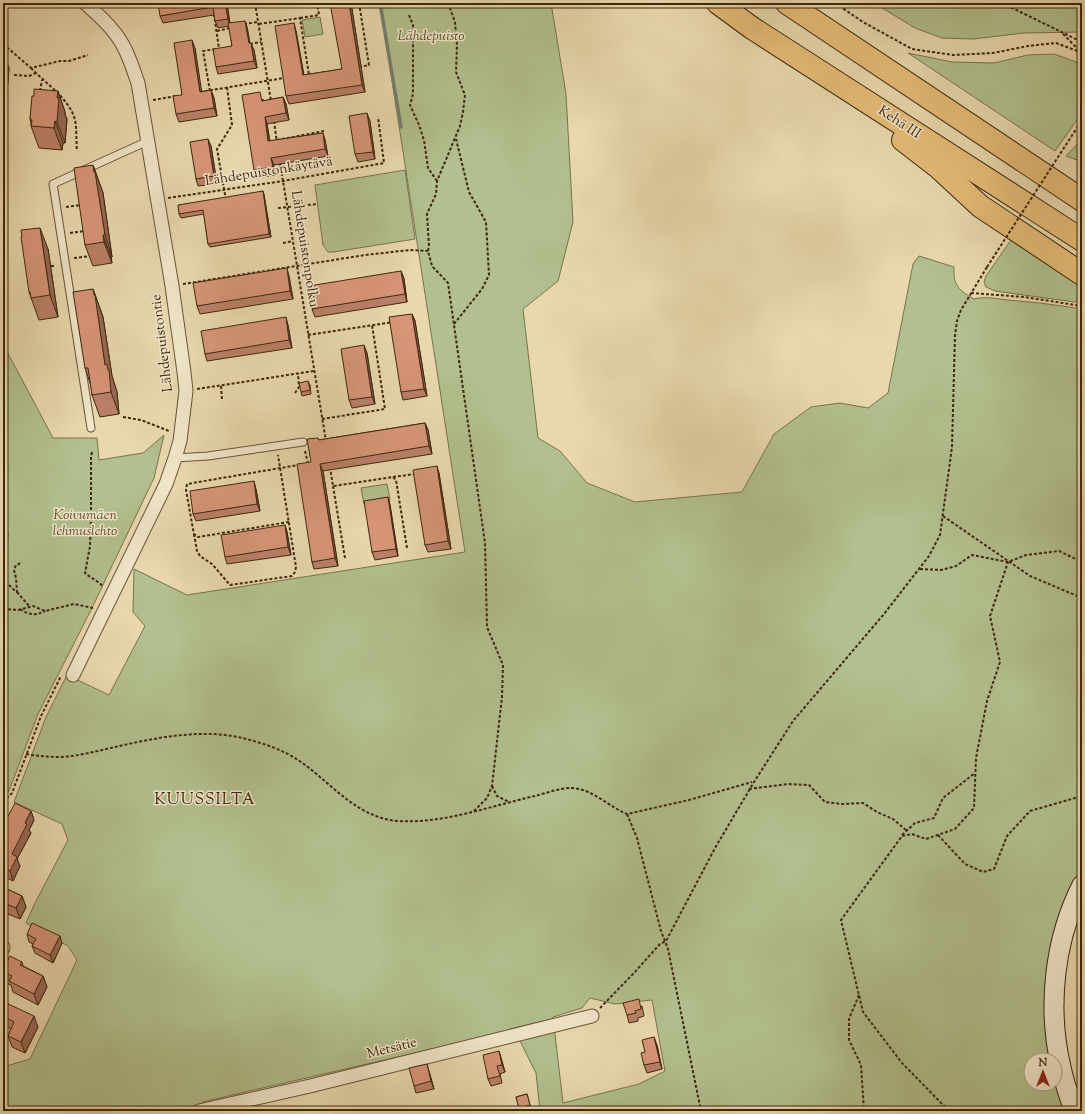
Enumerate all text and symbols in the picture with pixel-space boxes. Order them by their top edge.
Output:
park label: Lähdepuisto [397,27,465,47]
street label: Kehä III [874,102,925,145]
street label: Lähdepuistonkäytävä [204,152,335,192]
street label: Lähdepuistonpolku [285,189,323,309]
street label: Lähdepuistontie [147,293,179,393]
park label: Koivumäen lehmuslehto [53,506,117,542]
district label: KUUSSILTA [154,789,256,812]
street label: Metsätie [365,1033,419,1065]
north arrow [1023,1052,1063,1092]
text: N [1038,1055,1048,1071]

